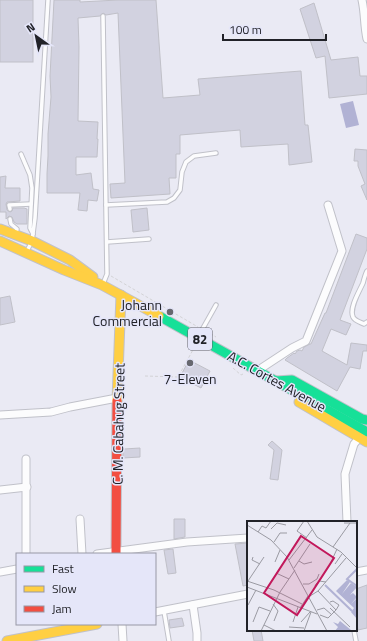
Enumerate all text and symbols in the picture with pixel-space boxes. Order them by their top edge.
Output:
north arrow [16,16,56,56]
scale bar [223,16,326,42]
text: N [23,19,38,36]
text: 100 m [229,20,262,39]
place label: Johann Commercial [93,294,162,331]
marker: Johann Commercial [165,307,175,317]
road number: 82 [188,328,212,350]
street label: A.C. Cortes Avenue [224,345,330,417]
marker: 7-Eleven [185,358,195,368]
street label: C. M. Cabahug Street [106,363,130,485]
place label: 7-Eleven [163,368,217,389]
inset map [247,521,357,631]
legend [16,553,156,625]
text: Fast [52,559,75,578]
text: Slow [52,579,77,598]
text: Jam [52,599,72,618]

